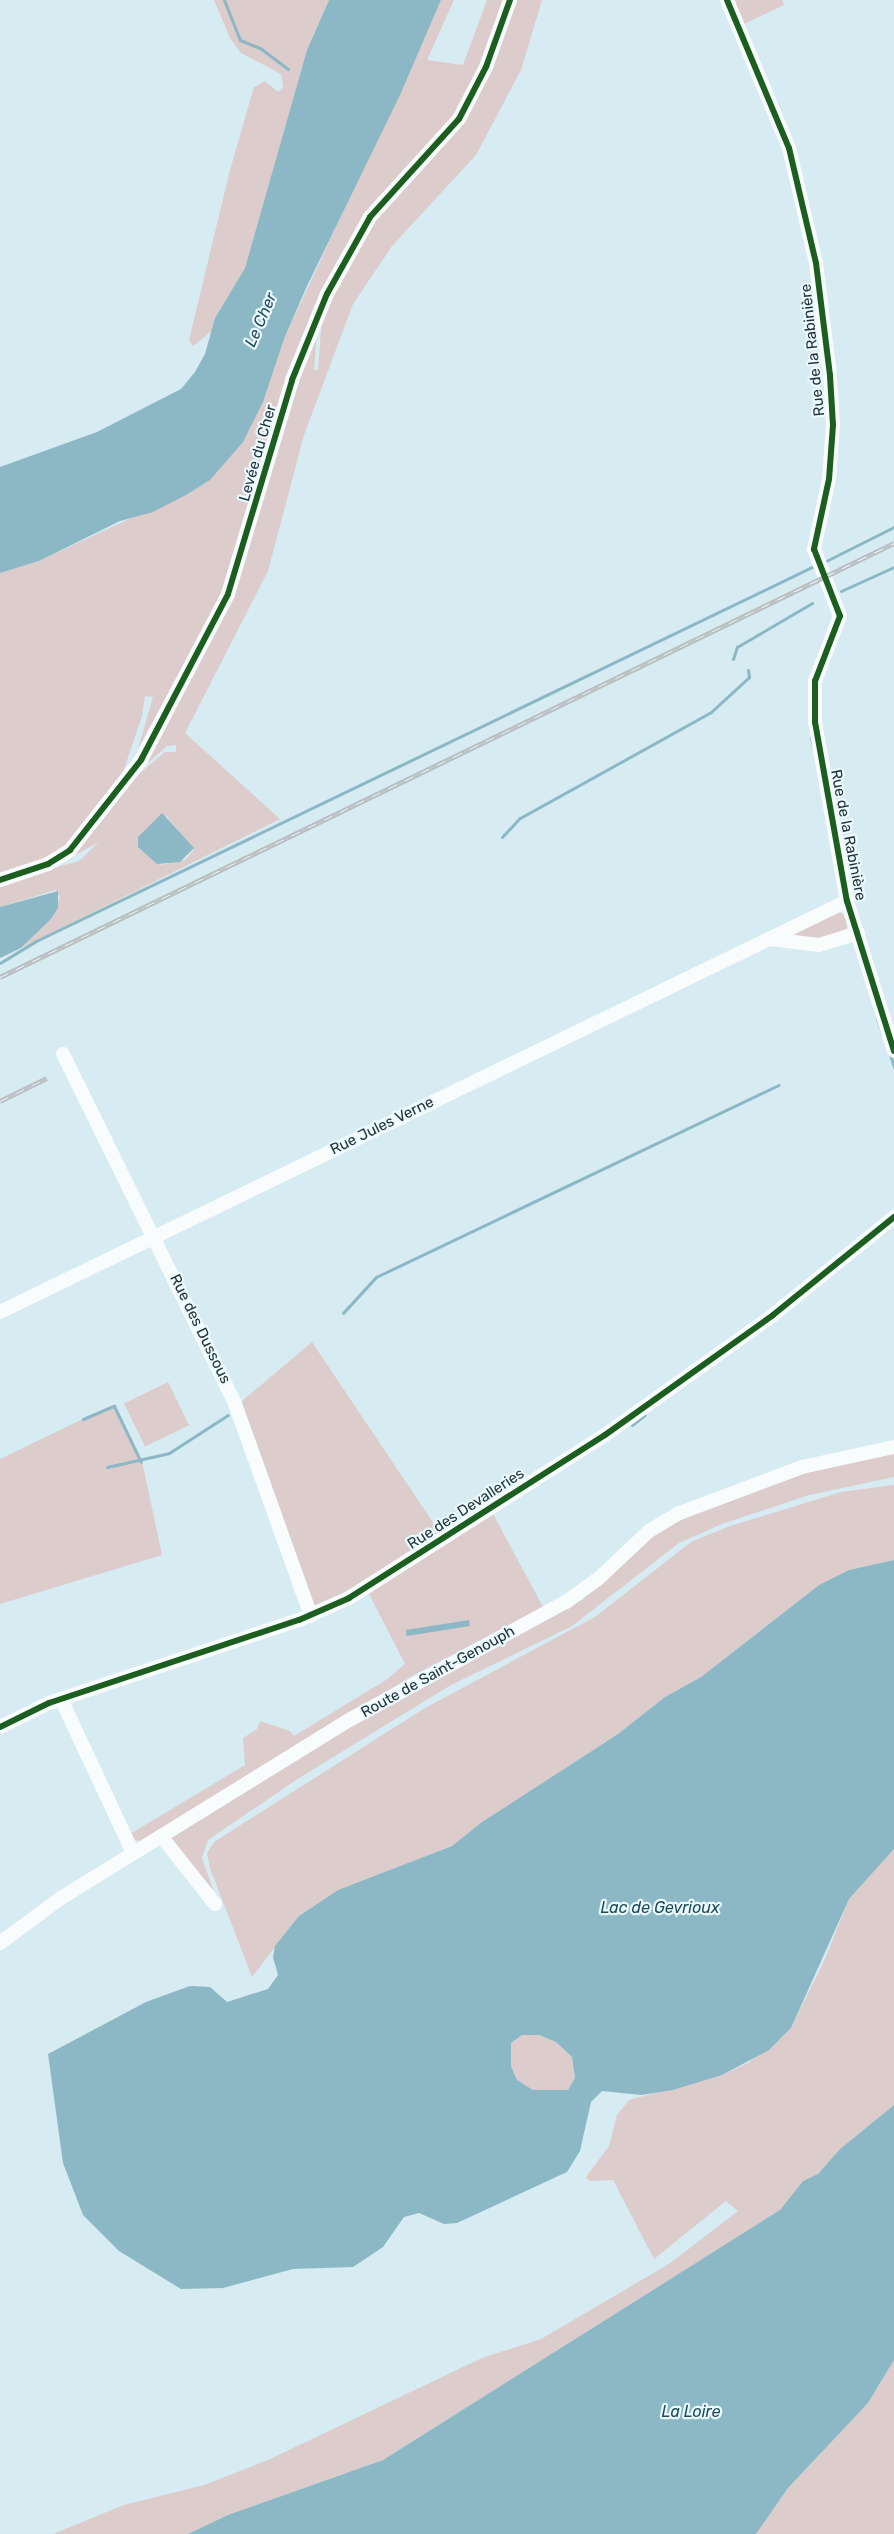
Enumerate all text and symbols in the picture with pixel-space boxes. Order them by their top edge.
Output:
street label: Rue de la Rabinière [797,283,829,417]
water label: Le Cher [241,290,281,350]
street label: Levée du Cher [236,403,280,503]
street label: Rue de la Rabinière [826,768,870,902]
street label: Rue Jules Verne [327,1093,437,1159]
street label: Rue des Dussous [166,1271,234,1387]
street label: Rue des Devalleries [404,1465,528,1553]
street label: Route de Saint-Genouph [358,1622,518,1722]
water label: Lac de Gevrioux [600,1898,720,1918]
water label: La Loire [662,2402,720,2422]

